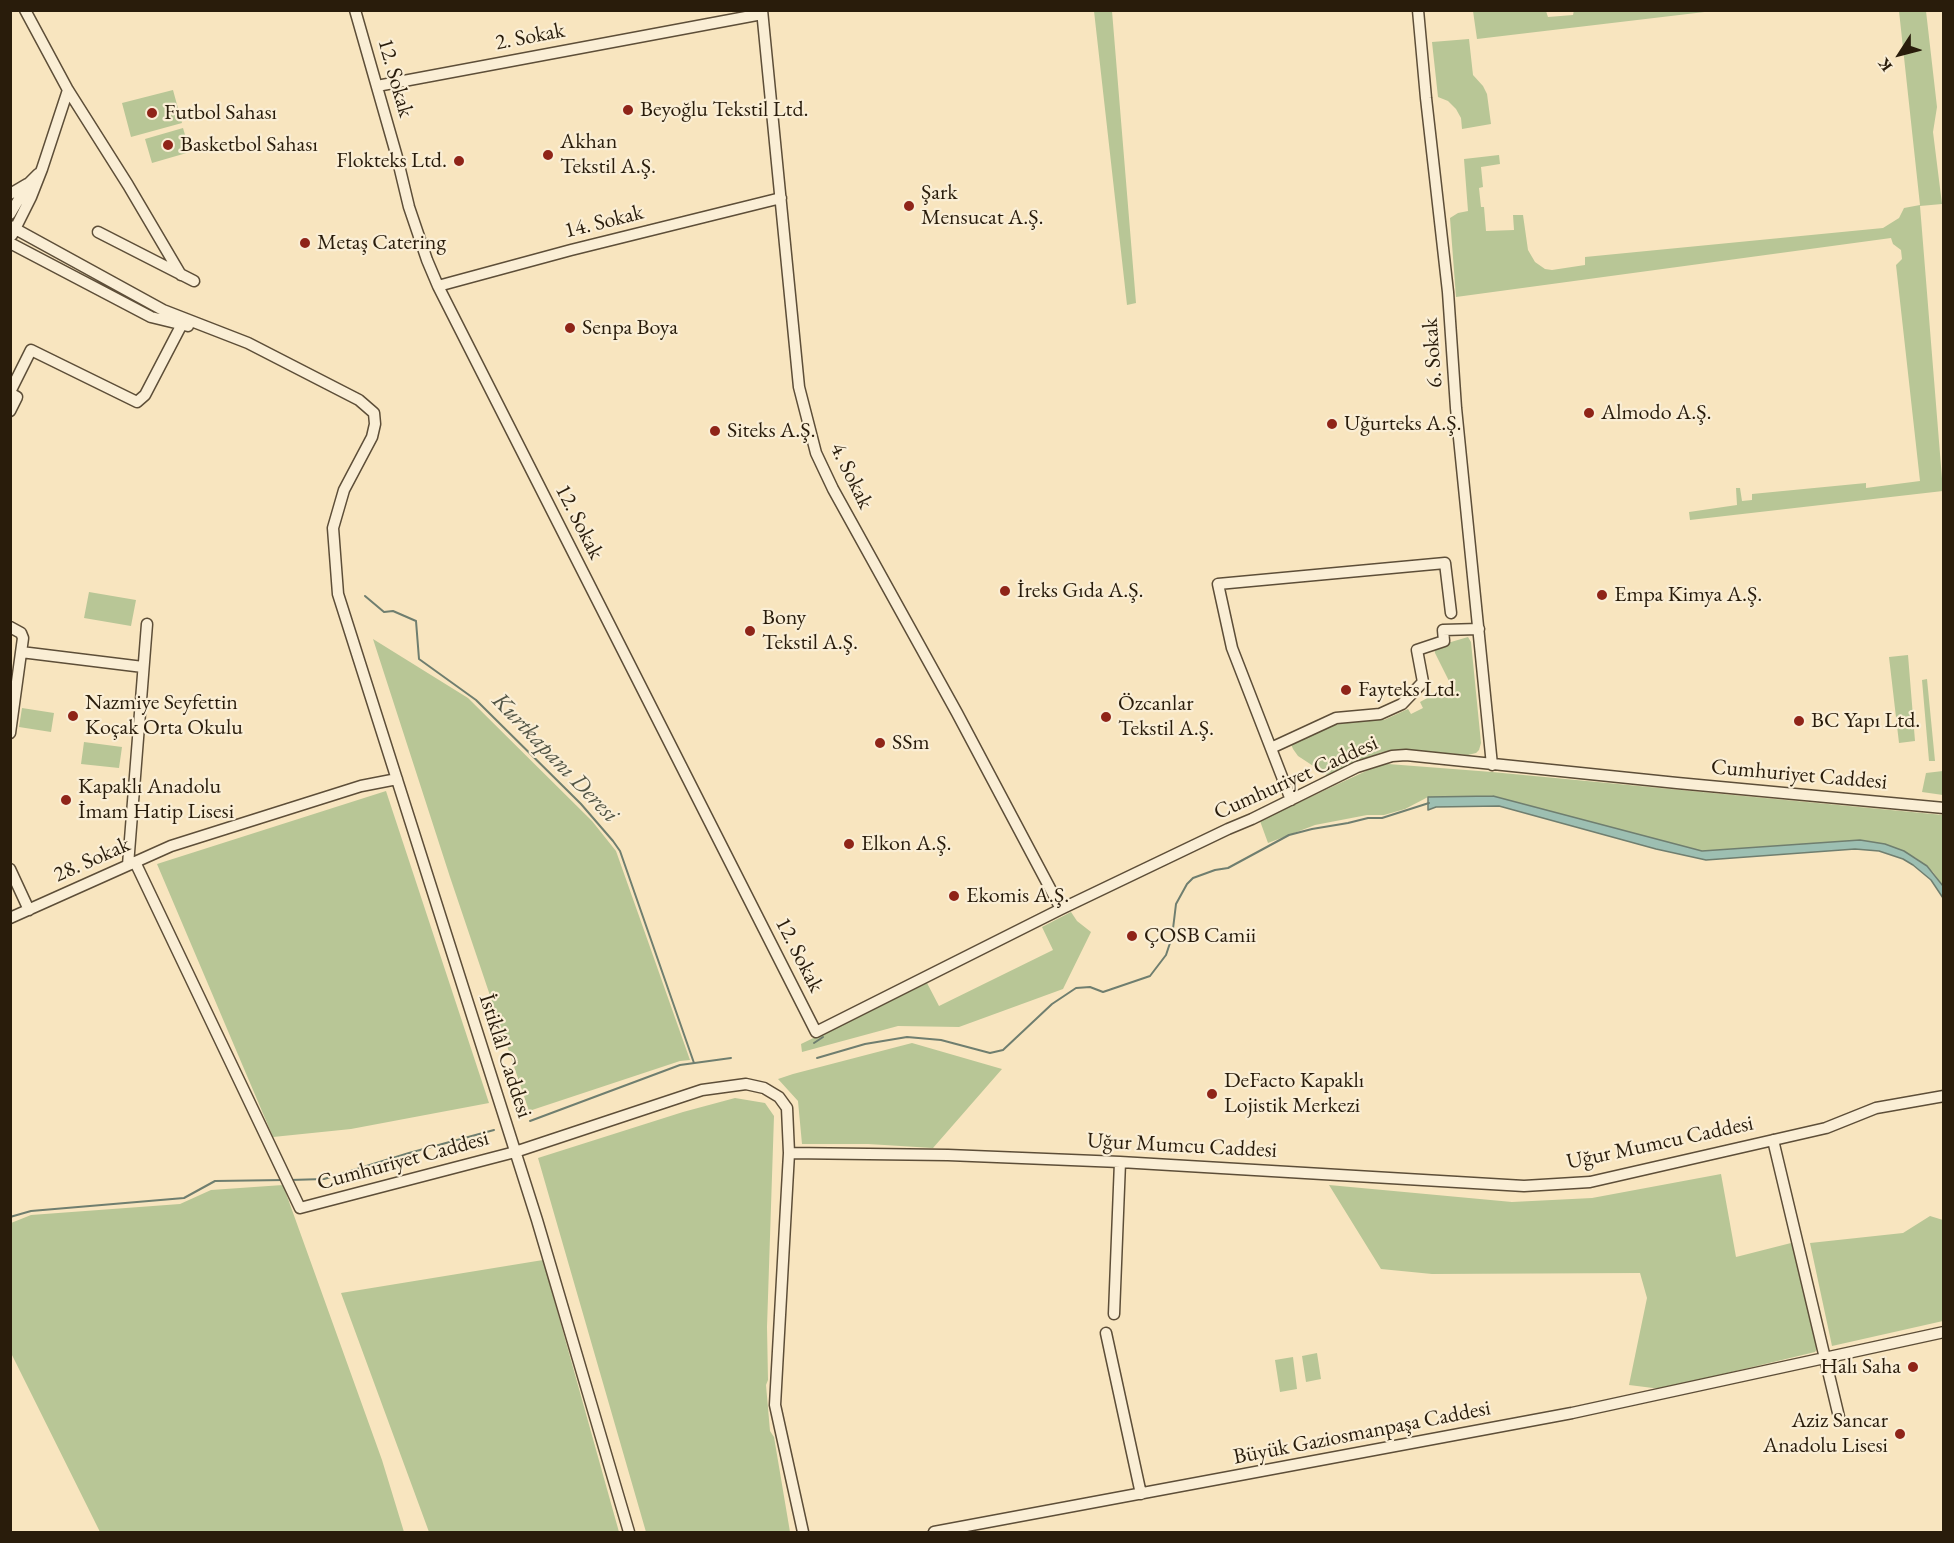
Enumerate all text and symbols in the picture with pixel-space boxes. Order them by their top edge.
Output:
street label: 2. Sokak [493,17,567,57]
north arrow [1870,24,1930,84]
street label: 12. Sokak [371,36,419,120]
text: K [1873,54,1897,76]
place label: Beyoğlu Tekstil Ltd. [640,97,809,123]
place label: Futbol Sahası [164,100,277,126]
marker: Beyoğlu Tekstil Ltd. [621,103,635,117]
marker: Futbol Sahası [145,106,159,120]
place label: Akhan Tekstil A.Ş. [560,129,656,180]
place label: Basketbol Sahası [180,132,318,158]
marker: Basketbol Sahası [161,138,175,152]
place label: Flokteks Ltd. [336,148,447,174]
marker: Akhan Tekstil A.Ş. [541,148,555,162]
marker: Flokteks Ltd. [452,154,466,168]
place label: Şark Mensucat A.Ş. [921,180,1044,231]
street label: 14. Sokak [562,199,646,245]
marker: Şark Mensucat A.Ş. [902,199,916,213]
place label: Metaş Catering [317,230,446,256]
marker: Metaş Catering [298,236,312,250]
place label: Senpa Boya [582,315,678,341]
street label: 6. Sokak [1417,317,1449,389]
marker: Senpa Boya [563,321,577,335]
place label: Almodo A.Ş. [1601,400,1712,426]
marker: Almodo A.Ş. [1582,406,1596,420]
place label: Uğurteks A.Ş. [1344,411,1462,437]
marker: Uğurteks A.Ş. [1325,417,1339,431]
place label: Siteks A.Ş. [727,418,816,444]
marker: Siteks A.Ş. [708,424,722,438]
street label: 4. Sokak [824,439,878,513]
street label: 12. Sokak [549,480,609,564]
place label: İreks Gıda A.Ş. [1017,578,1144,604]
place label: Empa Kimya A.Ş. [1614,582,1762,608]
marker: İreks Gıda A.Ş. [998,584,1012,598]
marker: Empa Kimya A.Ş. [1595,588,1609,602]
place label: Bony Tekstil A.Ş. [762,605,858,656]
marker: Bony Tekstil A.Ş. [743,624,757,638]
place label: Fayteks Ltd. [1358,677,1460,703]
marker: Fayteks Ltd. [1339,683,1353,697]
water label: Kurtkapanı Deresi [486,687,624,829]
place label: Nazmiye Seyfettin Koçak Orta Okulu [85,690,243,742]
place label: Özcanlar Tekstil A.Ş. [1118,691,1214,742]
place label: BC Yapı Ltd. [1811,708,1920,734]
marker: Nazmiye Seyfettin Koçak Orta Okulu [66,709,80,723]
marker: Özcanlar Tekstil A.Ş. [1099,710,1113,724]
marker: BC Yapı Ltd. [1792,714,1806,728]
place label: SSm [892,730,930,756]
street label: Cumhuriyet Caddesi [1210,730,1382,826]
marker: SSm [873,736,887,750]
street label: Cumhuriyet Caddesi [1710,754,1888,796]
place label: Kapaklı Anadolu İmam Hatip Lisesi [78,774,234,825]
marker: Kapaklı Anadolu İmam Hatip Lisesi [59,793,73,807]
place label: Elkon A.Ş. [861,831,951,857]
street label: 28. Sokak [50,832,134,888]
marker: Elkon A.Ş. [842,837,856,851]
place label: Ekomis A.Ş. [966,883,1069,909]
marker: Ekomis A.Ş. [947,889,961,903]
street label: 12. Sokak [769,913,829,997]
place label: ÇOSB Camii [1144,923,1256,949]
marker: ÇOSB Camii [1125,929,1139,943]
street label: İstiklâl Caddesi [473,991,537,1121]
place label: DeFacto Kapaklı Lojistik Merkezi [1224,1068,1364,1120]
marker: DeFacto Kapaklı Lojistik Merkezi [1205,1087,1219,1101]
street label: Uğur Mumcu Caddesi [1564,1110,1756,1176]
street label: Cumhuriyet Caddesi [314,1125,492,1197]
street label: Uğur Mumcu Caddesi [1086,1128,1278,1164]
place label: Halı Saha [1820,1354,1901,1380]
marker: Halı Saha [1906,1360,1920,1374]
street label: Büyük Gaziosmanpaşa Caddesi [1231,1395,1493,1471]
place label: Aziz Sancar Anadolu Lisesi [1763,1408,1888,1460]
marker: Aziz Sancar Anadolu Lisesi [1893,1427,1907,1441]

